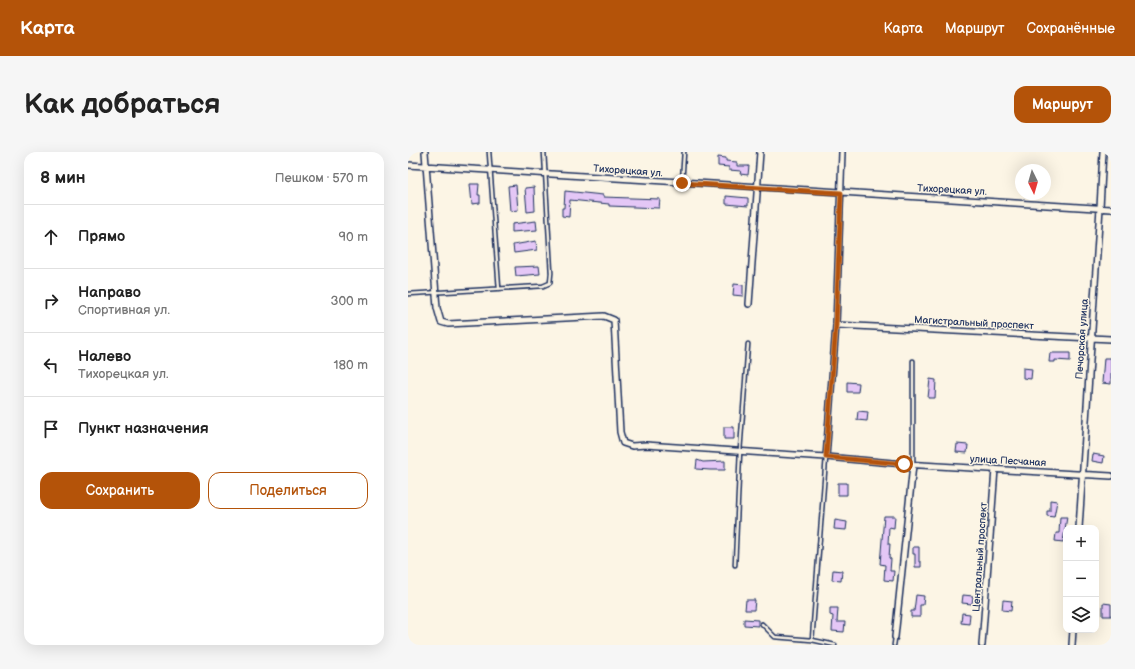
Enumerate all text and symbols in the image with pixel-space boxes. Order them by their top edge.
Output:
text: Карта [20,17,74,40]
text: Карта [884,20,923,37]
text: Маршрут [945,20,1005,37]
text: Сохранённые [1027,20,1115,37]
button: Маршрут [1014,86,1111,123]
text: Как добраться [24,88,221,121]
street label: Тихорецкая ул. [593,163,663,179]
north arrow [1015,164,1051,200]
text: 8 мин [40,168,86,188]
text: Пешком · 570 m [275,170,368,186]
route end [673,174,691,192]
street label: Тихорецкая ул. [917,182,987,198]
icon: ahead [40,226,62,248]
text: Прямо [78,227,125,246]
text: 90 m [339,229,368,245]
text: Направо [78,283,141,302]
icon: right [40,290,62,312]
text: 300 m [330,293,368,309]
street label: Печорская улица [1073,298,1091,380]
text: Спортивная ул. [78,302,170,318]
street label: Магистральный проспект [914,314,1034,332]
text: Налево [78,347,131,366]
icon: left [40,354,62,376]
text: 180 m [333,357,368,373]
text: Тихорецкая ул. [78,366,169,382]
icon: arrive [40,418,62,440]
text: Пункт назначения [78,419,209,438]
street label: улица Песчаная [969,453,1047,469]
route start [895,455,913,473]
button: Сохранить [40,472,200,509]
button: Поделиться [208,472,368,509]
street label: Центральный проспект [970,501,990,612]
map controls [1063,525,1099,633]
button: + [1063,525,1099,561]
button: − [1063,561,1099,597]
button: layers [1063,597,1099,633]

